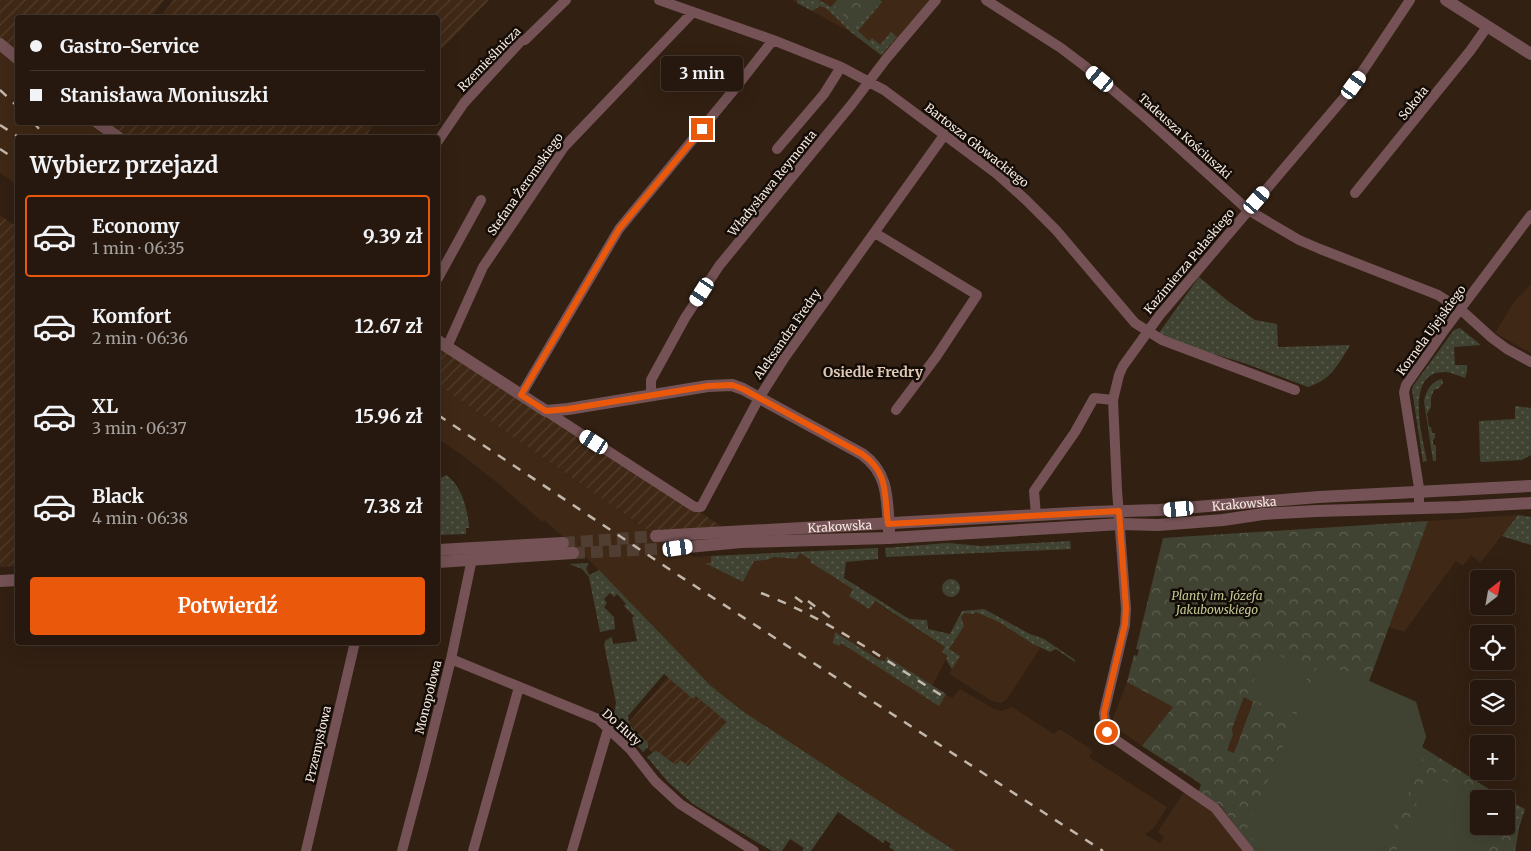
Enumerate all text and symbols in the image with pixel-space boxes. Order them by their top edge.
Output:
street label: Rzemieślnicza [454,23,524,94]
text: Gastro-Service [60,34,199,58]
callout: 3 min [661,56,743,92]
text: 3 min [679,63,725,83]
car [1083,64,1116,94]
car [1339,68,1368,102]
text: Stanisława Moniuszki [60,83,268,107]
street label: Sokoła [1395,83,1432,123]
street label: Tadeusza Kościuszki [1135,90,1235,182]
street label: Bartosza Głowackiego [922,100,1032,190]
route end [691,118,713,140]
street label: Władysława Reymonta [724,126,820,240]
street label: Stefana Żeromskiego [484,130,566,238]
text: Wybierz przejazd [30,151,218,179]
car [1241,184,1272,216]
street label: Kazimierza Pułaskiego [1141,205,1237,317]
icon: car [32,214,77,259]
text: Economy [92,214,180,238]
text: 9.39 zł [363,224,423,248]
text: 1 min · 06:35 [92,238,185,258]
car [687,275,716,309]
street label: Kornela Ujejskiego [1393,282,1469,378]
street label: Aleksandra Fredry [750,286,824,383]
icon: car [32,304,77,349]
text: Komfort [92,304,171,328]
text: 12.67 zł [354,314,423,338]
text: 2 min · 06:36 [92,328,188,348]
district label: Osiedle Fredry [823,363,924,381]
icon: car [32,394,77,439]
text: XL [92,394,118,418]
text: 15.96 zł [355,404,423,428]
text: 3 min · 06:37 [92,418,187,438]
car [577,428,610,456]
icon: car [32,484,77,529]
text: Black [92,484,144,508]
street label: Krakowska [1211,493,1277,513]
text: 7.38 zł [364,494,423,518]
car [1163,500,1194,518]
text: 4 min · 06:38 [92,508,188,528]
street label: Krakowska [807,517,873,535]
car [662,538,693,558]
north arrow [1470,570,1515,615]
map controls [1470,570,1515,835]
button: Potwierdź [30,577,425,635]
park label: Planty im. Józefa Jakubowskiego [1171,588,1263,617]
button: locate [1470,625,1515,670]
street label: Monopolowa [412,658,445,735]
button: layers [1470,680,1515,725]
street label: Przemysłowa [302,704,334,784]
street label: Do Huty [599,706,645,749]
route start [1096,721,1118,743]
button: + [1470,735,1515,780]
button: − [1470,790,1515,835]

